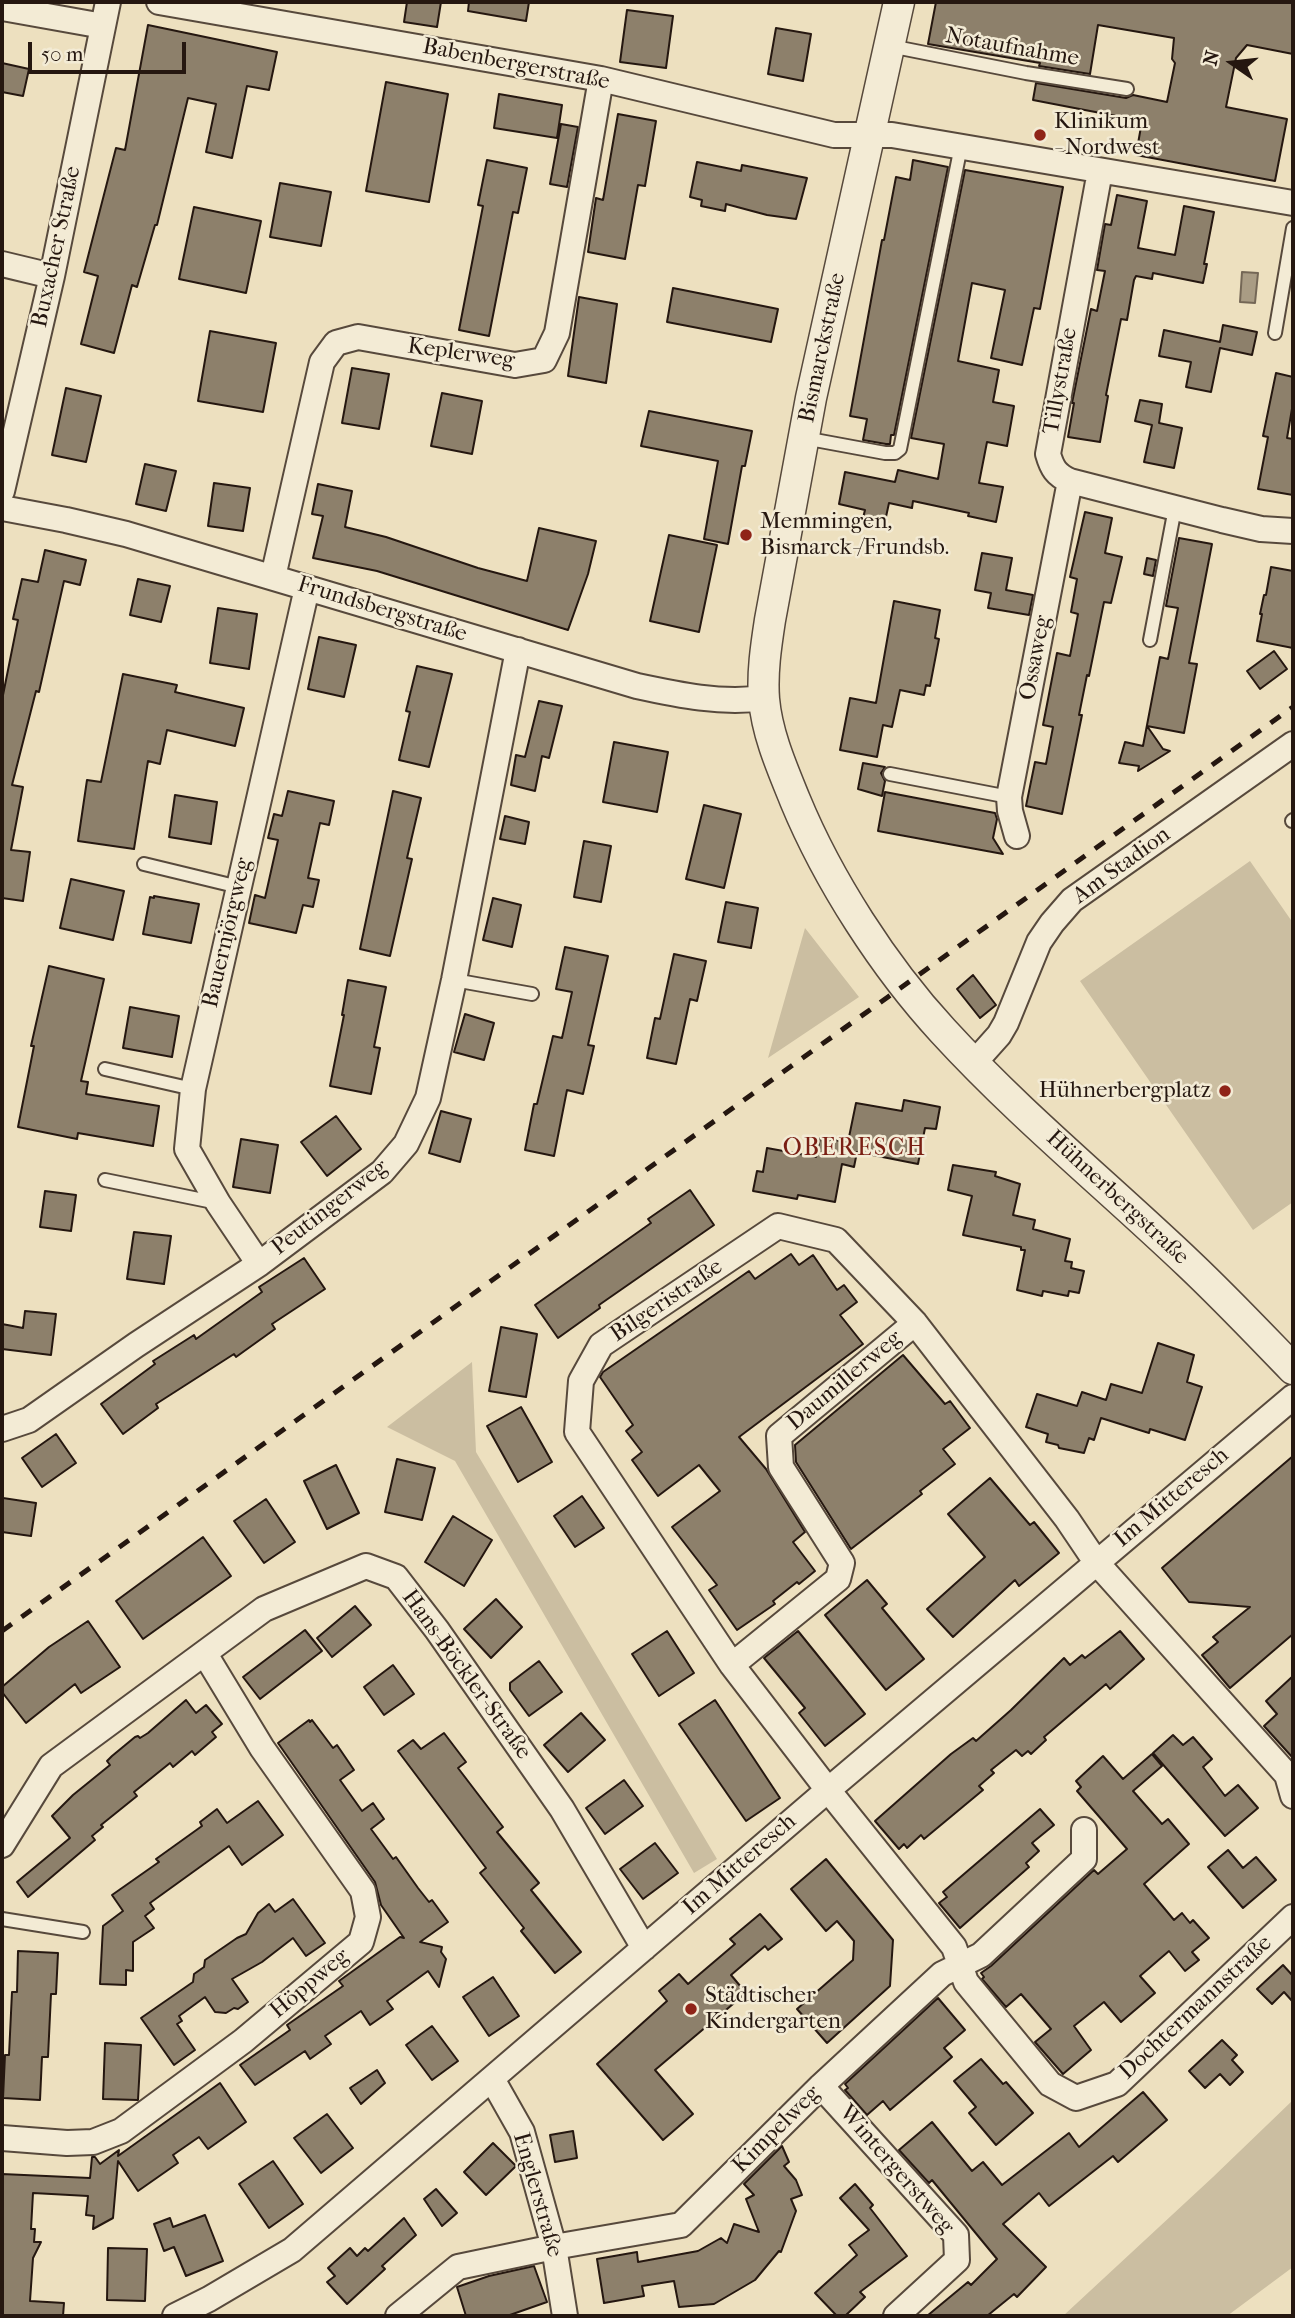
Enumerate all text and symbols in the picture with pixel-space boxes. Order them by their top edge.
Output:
street label: Notaufnahme [943,23,1081,73]
scale bar [32,28,189,72]
north arrow [1197,28,1267,98]
street label: Babenbergerstraße [420,33,612,97]
text: 50 m [41,42,84,66]
text: N [1199,48,1224,68]
place label: Klinikum - Nordwest [1054,108,1160,162]
marker: Klinikum - Nordwest [1032,127,1048,143]
street label: Buxacher Straße [26,164,88,330]
street label: Bismarckstraße [794,270,852,426]
street label: Tillystraße [1038,326,1084,436]
street label: Keplerweg [406,333,516,375]
place label: Memmingen, Bismarck-/Frundsb. [760,508,949,562]
marker: Memmingen, Bismarck-/Frundsb. [738,527,754,543]
street label: Frundsbergstraße [294,571,470,649]
street label: Ossaweg [1014,613,1058,703]
street label: Am Stadion [1068,821,1176,911]
street label: Bauernjörgweg [197,855,259,1011]
place label: Hühnerbergplatz [1039,1077,1211,1105]
marker: Hühnerbergplatz [1217,1083,1233,1099]
street label: Hühnerbergstraße [1040,1125,1194,1271]
district label: OBERESCH [784,1135,926,1163]
street label: Peutingerweg [266,1154,394,1262]
street label: Bilgeristraße [606,1253,728,1349]
street label: Daumillerweg [782,1325,908,1437]
street label: Im Mitteresch [1109,1442,1235,1554]
street label: Hans-Böckler-Straße [395,1585,537,1765]
street label: Im Mitteresch [678,1808,802,1922]
street label: Dochtermannstraße [1114,1930,1278,2086]
street label: Höppweg [265,1943,355,2025]
place label: Städtischer Kindergarten [705,1982,841,2036]
marker: Städtischer Kindergarten [683,2001,699,2017]
street label: Kimpelweg [727,2080,827,2180]
street label: Wintergerstweg [832,2100,960,2240]
street label: Englerstraße [506,2130,568,2260]

